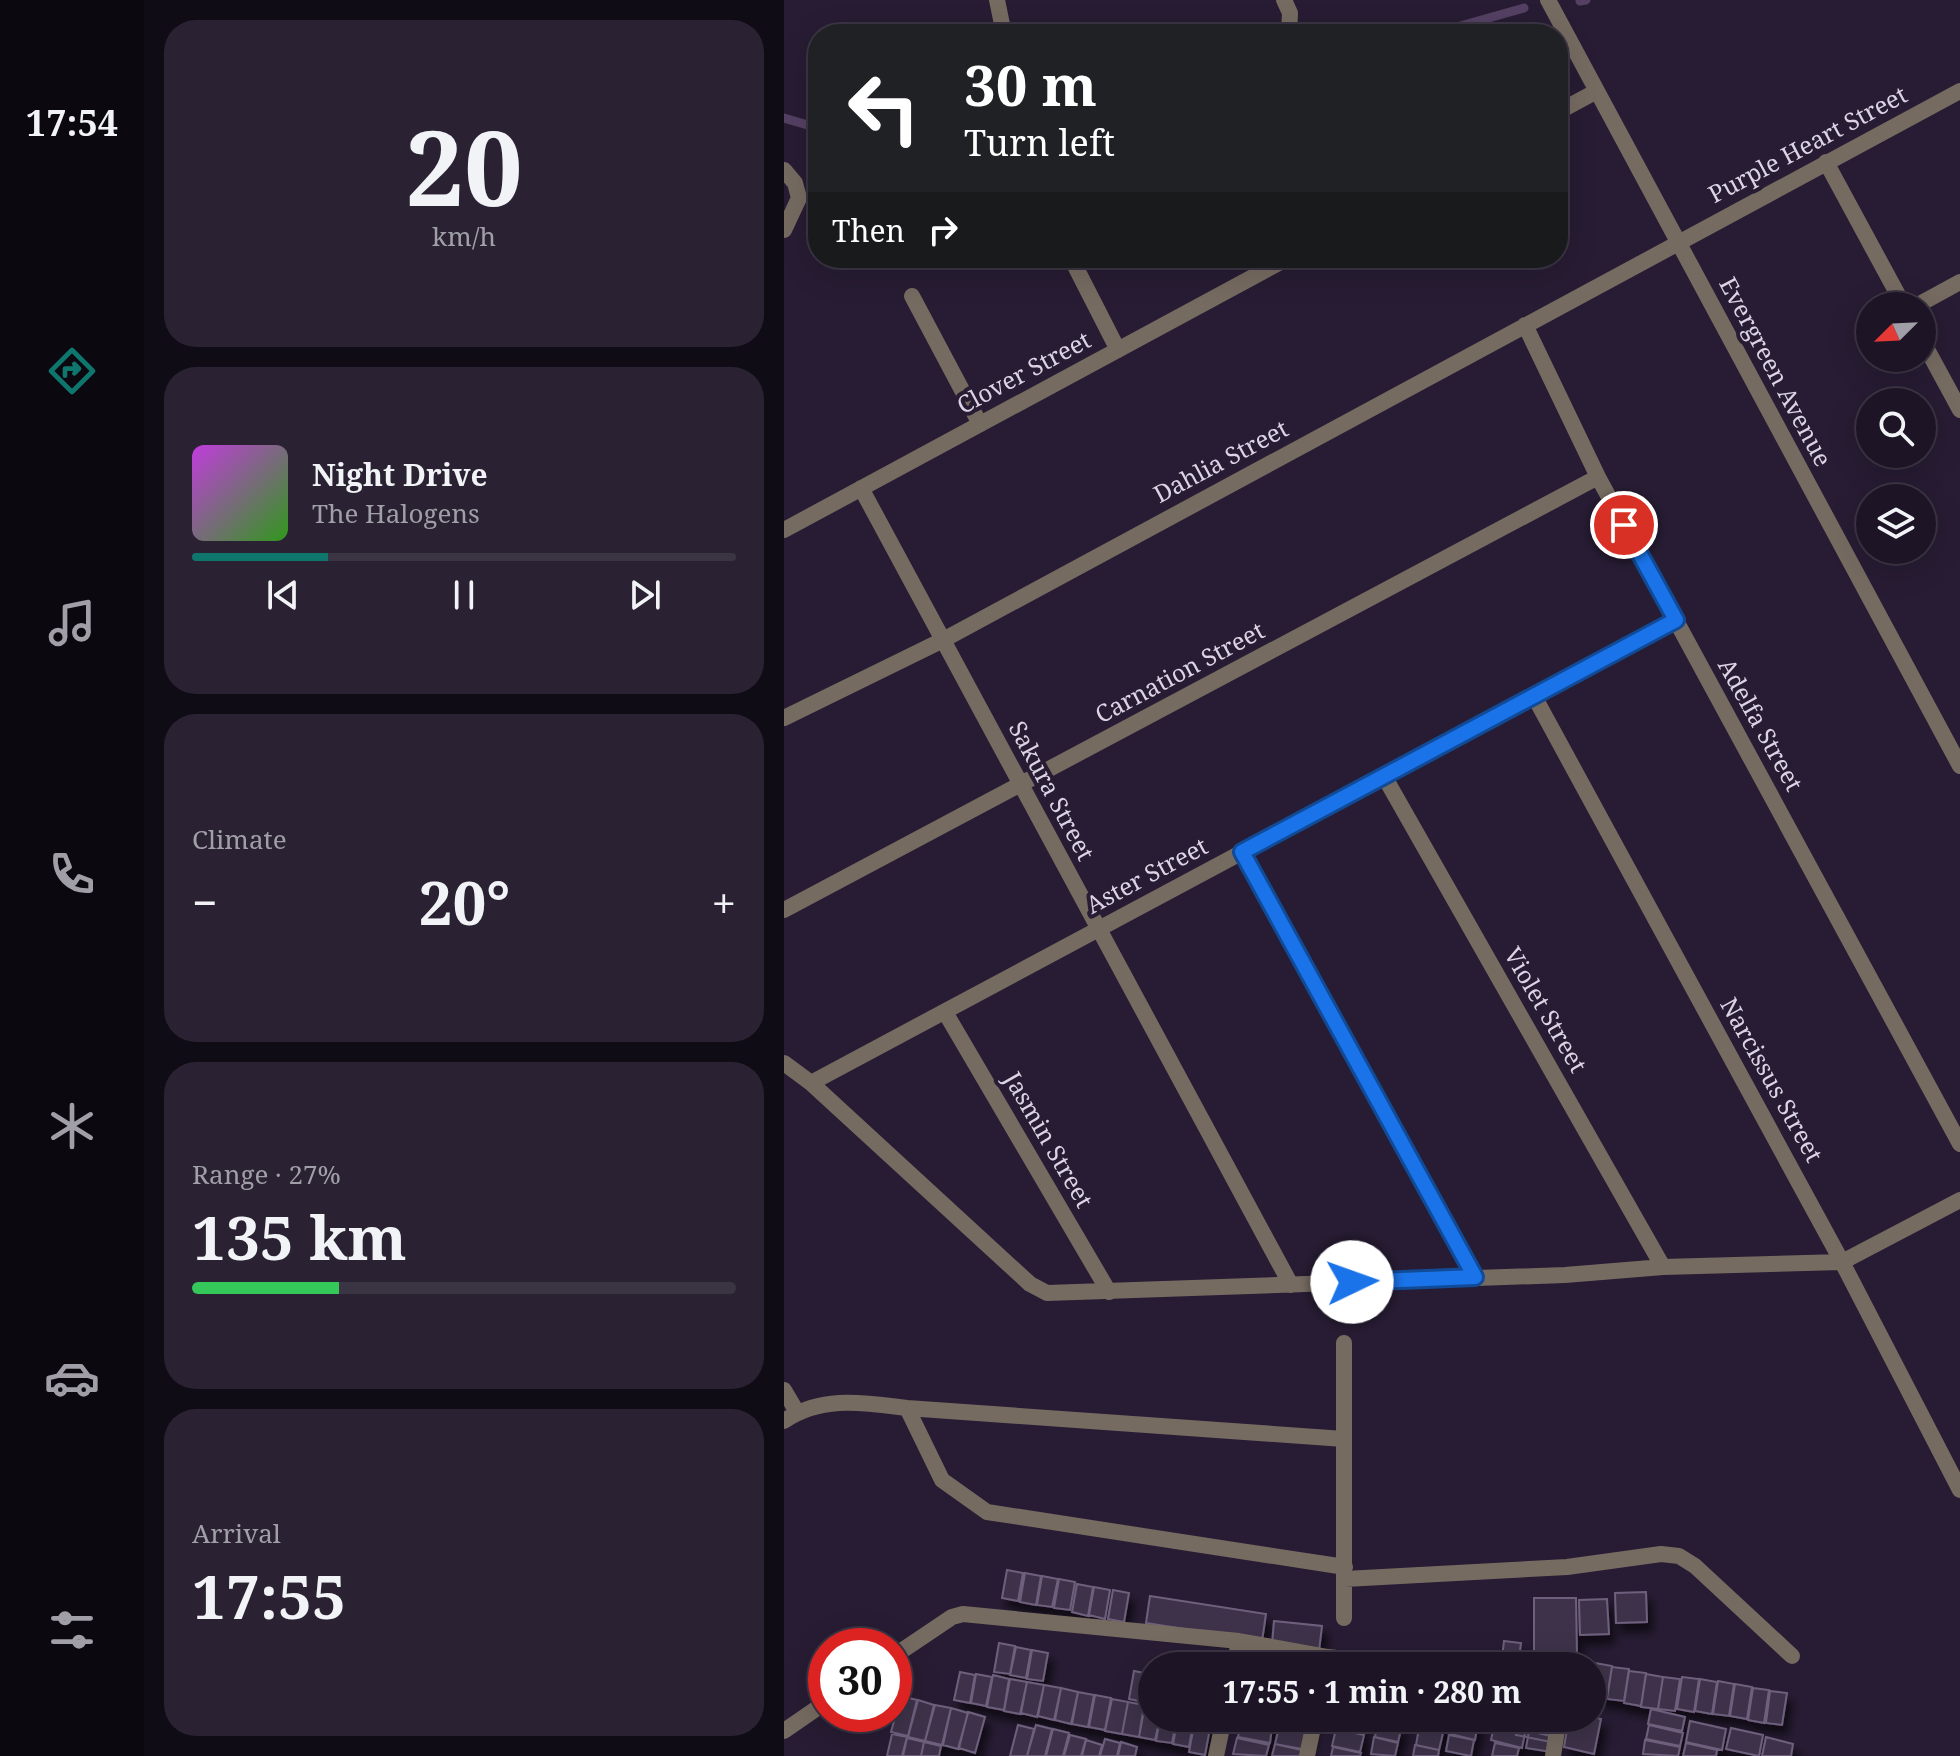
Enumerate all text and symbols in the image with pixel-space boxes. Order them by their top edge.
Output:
text: 30 m [964,46,1097,122]
icon: left [832,56,936,160]
street label: Purple Heart Street [1702,77,1912,210]
text: 20 [405,95,523,236]
text: 17:54 [26,98,118,147]
text: Turn left [964,118,1115,167]
icon: right [921,208,965,252]
text: Then [832,210,905,251]
text: km/h [432,218,496,254]
street label: Evergreen Avenue [1712,271,1840,472]
north arrow [1856,292,1936,372]
map controls [1856,292,1936,564]
street label: Clover Street [951,323,1096,421]
icon: directions [44,343,100,399]
button: search [1856,388,1936,468]
street label: Dahlia Street [1147,411,1293,510]
text: Night Drive [312,454,488,495]
button: layers [1856,484,1936,564]
pin [1590,491,1658,559]
text: The Halogens [312,495,480,531]
icon: arrive [1602,503,1646,547]
icon: previous [261,573,305,617]
icon: pause [442,573,486,617]
icon: next [623,573,667,617]
icon: music [44,595,100,651]
street label: Carnation Street [1089,613,1270,730]
street label: Adelfa Street [1711,652,1811,797]
street label: Sakura Street [1002,715,1103,866]
text: Climate [192,821,287,857]
street label: Aster Street [1080,829,1213,921]
icon: phone [44,846,100,902]
text: 20° [419,861,510,943]
text: − [192,872,217,932]
text: + [711,872,736,932]
street label: Violet Street [1497,941,1595,1078]
street label: Narcissus Street [1713,991,1831,1168]
street label: Jasmin Street [997,1064,1102,1213]
icon: climate [44,1098,100,1154]
text: Range · 27% [192,1156,341,1192]
text: 135 km [192,1196,407,1278]
position arrow [1310,1240,1394,1324]
icon: car [44,1350,100,1406]
text: Arrival [192,1515,281,1551]
text: 17:55 [192,1555,346,1637]
icon: filters [44,1602,100,1658]
speed limit sign: 30 [808,1628,912,1732]
text: 17:55 · 1 min · 280 m [1223,1671,1521,1712]

